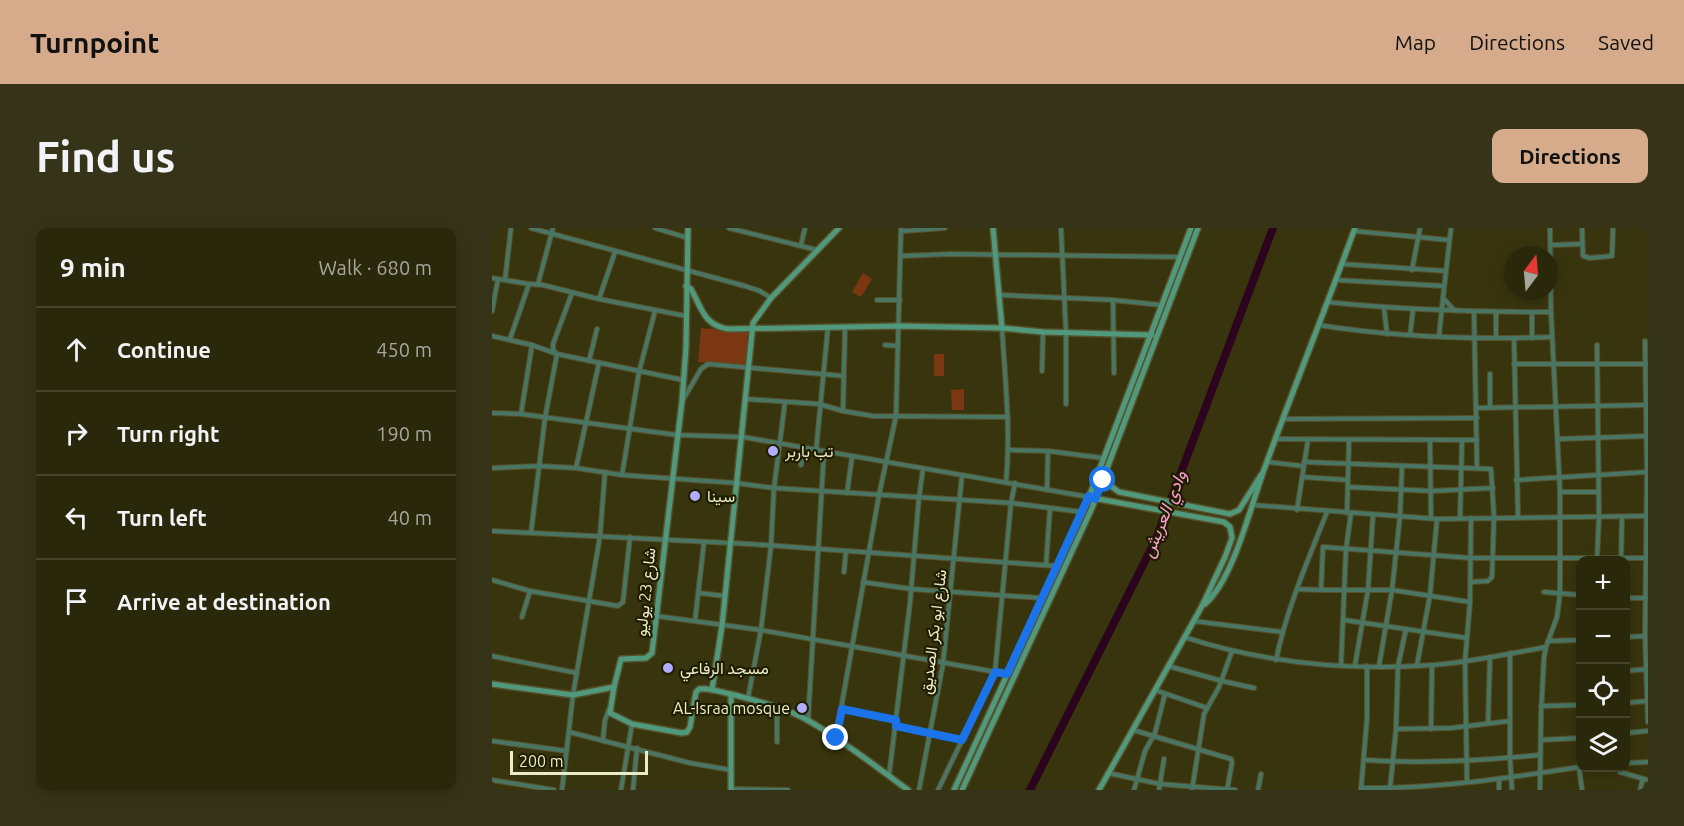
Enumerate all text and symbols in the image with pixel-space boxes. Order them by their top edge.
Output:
text: Turnpoint [30,27,159,58]
text: Map [1395,30,1436,54]
text: Directions [1469,30,1565,54]
text: Saved [1598,30,1654,54]
button: Directions [1492,129,1648,183]
text: Find us [36,133,175,180]
north arrow [1504,246,1558,300]
text: 9 min [60,253,126,282]
text: Walk · 680 m [319,256,432,279]
icon: ahead [60,333,93,366]
text: Continue [117,337,211,362]
text: 450 m [376,338,432,361]
icon: right [60,417,93,450]
text: Turn right [117,421,219,446]
text: 190 m [376,422,432,445]
place label: تب باربر [784,442,833,462]
marker: تب باربر [766,444,780,458]
route start [1089,466,1115,492]
water label: وادي العريش [1137,467,1195,562]
place label: سينا [707,487,735,506]
marker: سينا [688,489,702,503]
icon: left [60,501,93,534]
text: Turn left [117,505,207,530]
text: 40 m [388,506,432,529]
street label: شارع 23 يوليو [631,547,662,637]
map controls [1576,556,1630,772]
button: + [1576,556,1630,610]
street label: شارع ابو بكر الصديق [916,569,953,696]
icon: arrive [60,585,93,618]
text: Arrive at destination [117,589,331,614]
button: − [1576,610,1630,664]
place label: مسجد الرفاعي [680,659,769,682]
marker: مسجد الرفاعي [661,661,675,675]
button: locate [1576,664,1630,718]
place label: AL-Israa mosque [673,699,790,717]
marker: AL-Israa mosque [795,701,809,715]
button: layers [1576,718,1630,772]
route end [822,724,848,750]
scale bar [510,748,648,776]
text: 200 m [519,752,564,770]

